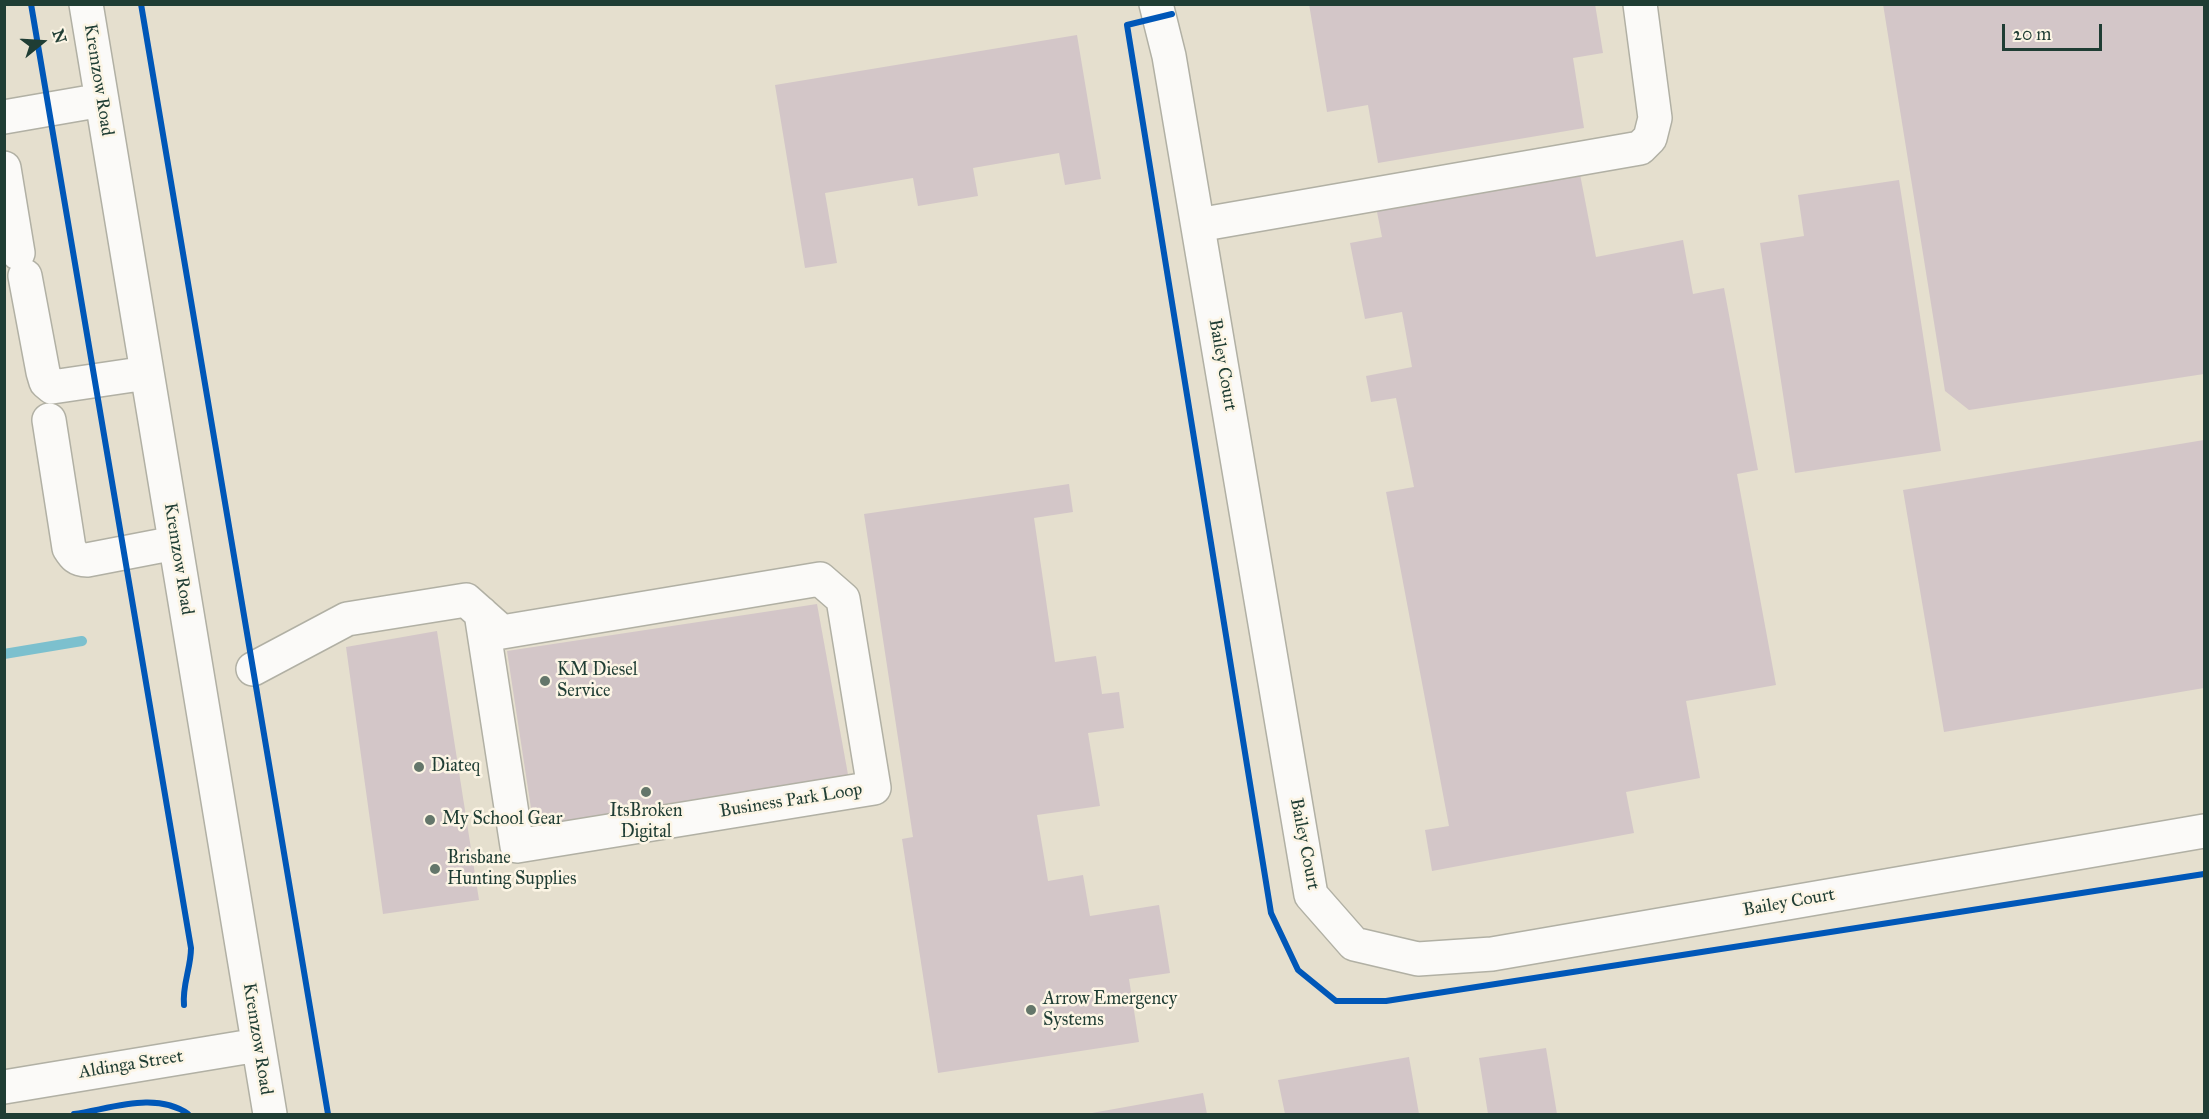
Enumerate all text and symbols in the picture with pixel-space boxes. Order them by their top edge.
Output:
north arrow [12,12,72,72]
scale bar [2005,12,2106,50]
street label: Kremzow Road [78,22,118,138]
text: 20 m [2013,23,2051,45]
text: N [48,27,71,46]
street label: Bailey Court [1203,317,1241,413]
street label: Kremzow Road [158,501,198,617]
place label: KM Diesel Service [557,660,638,702]
marker: KM Diesel Service [538,674,552,688]
place label: Diateq [431,756,480,778]
marker: Diateq [412,760,426,774]
street label: Business Park Loop [718,779,864,823]
marker: ItsBroken Digital [639,785,653,799]
street label: Bailey Court [1285,796,1323,892]
place label: ItsBroken Digital [609,801,683,844]
place label: My School Gear [442,809,562,831]
marker: My School Gear [423,813,437,827]
place label: Brisbane Hunting Supplies [447,848,577,890]
marker: Brisbane Hunting Supplies [428,862,442,876]
street label: Bailey Court [1741,884,1837,922]
street label: Kremzow Road [237,981,277,1097]
place label: Arrow Emergency Systems [1043,989,1177,1032]
marker: Arrow Emergency Systems [1024,1003,1038,1017]
street label: Aldinga Street [77,1046,185,1084]

